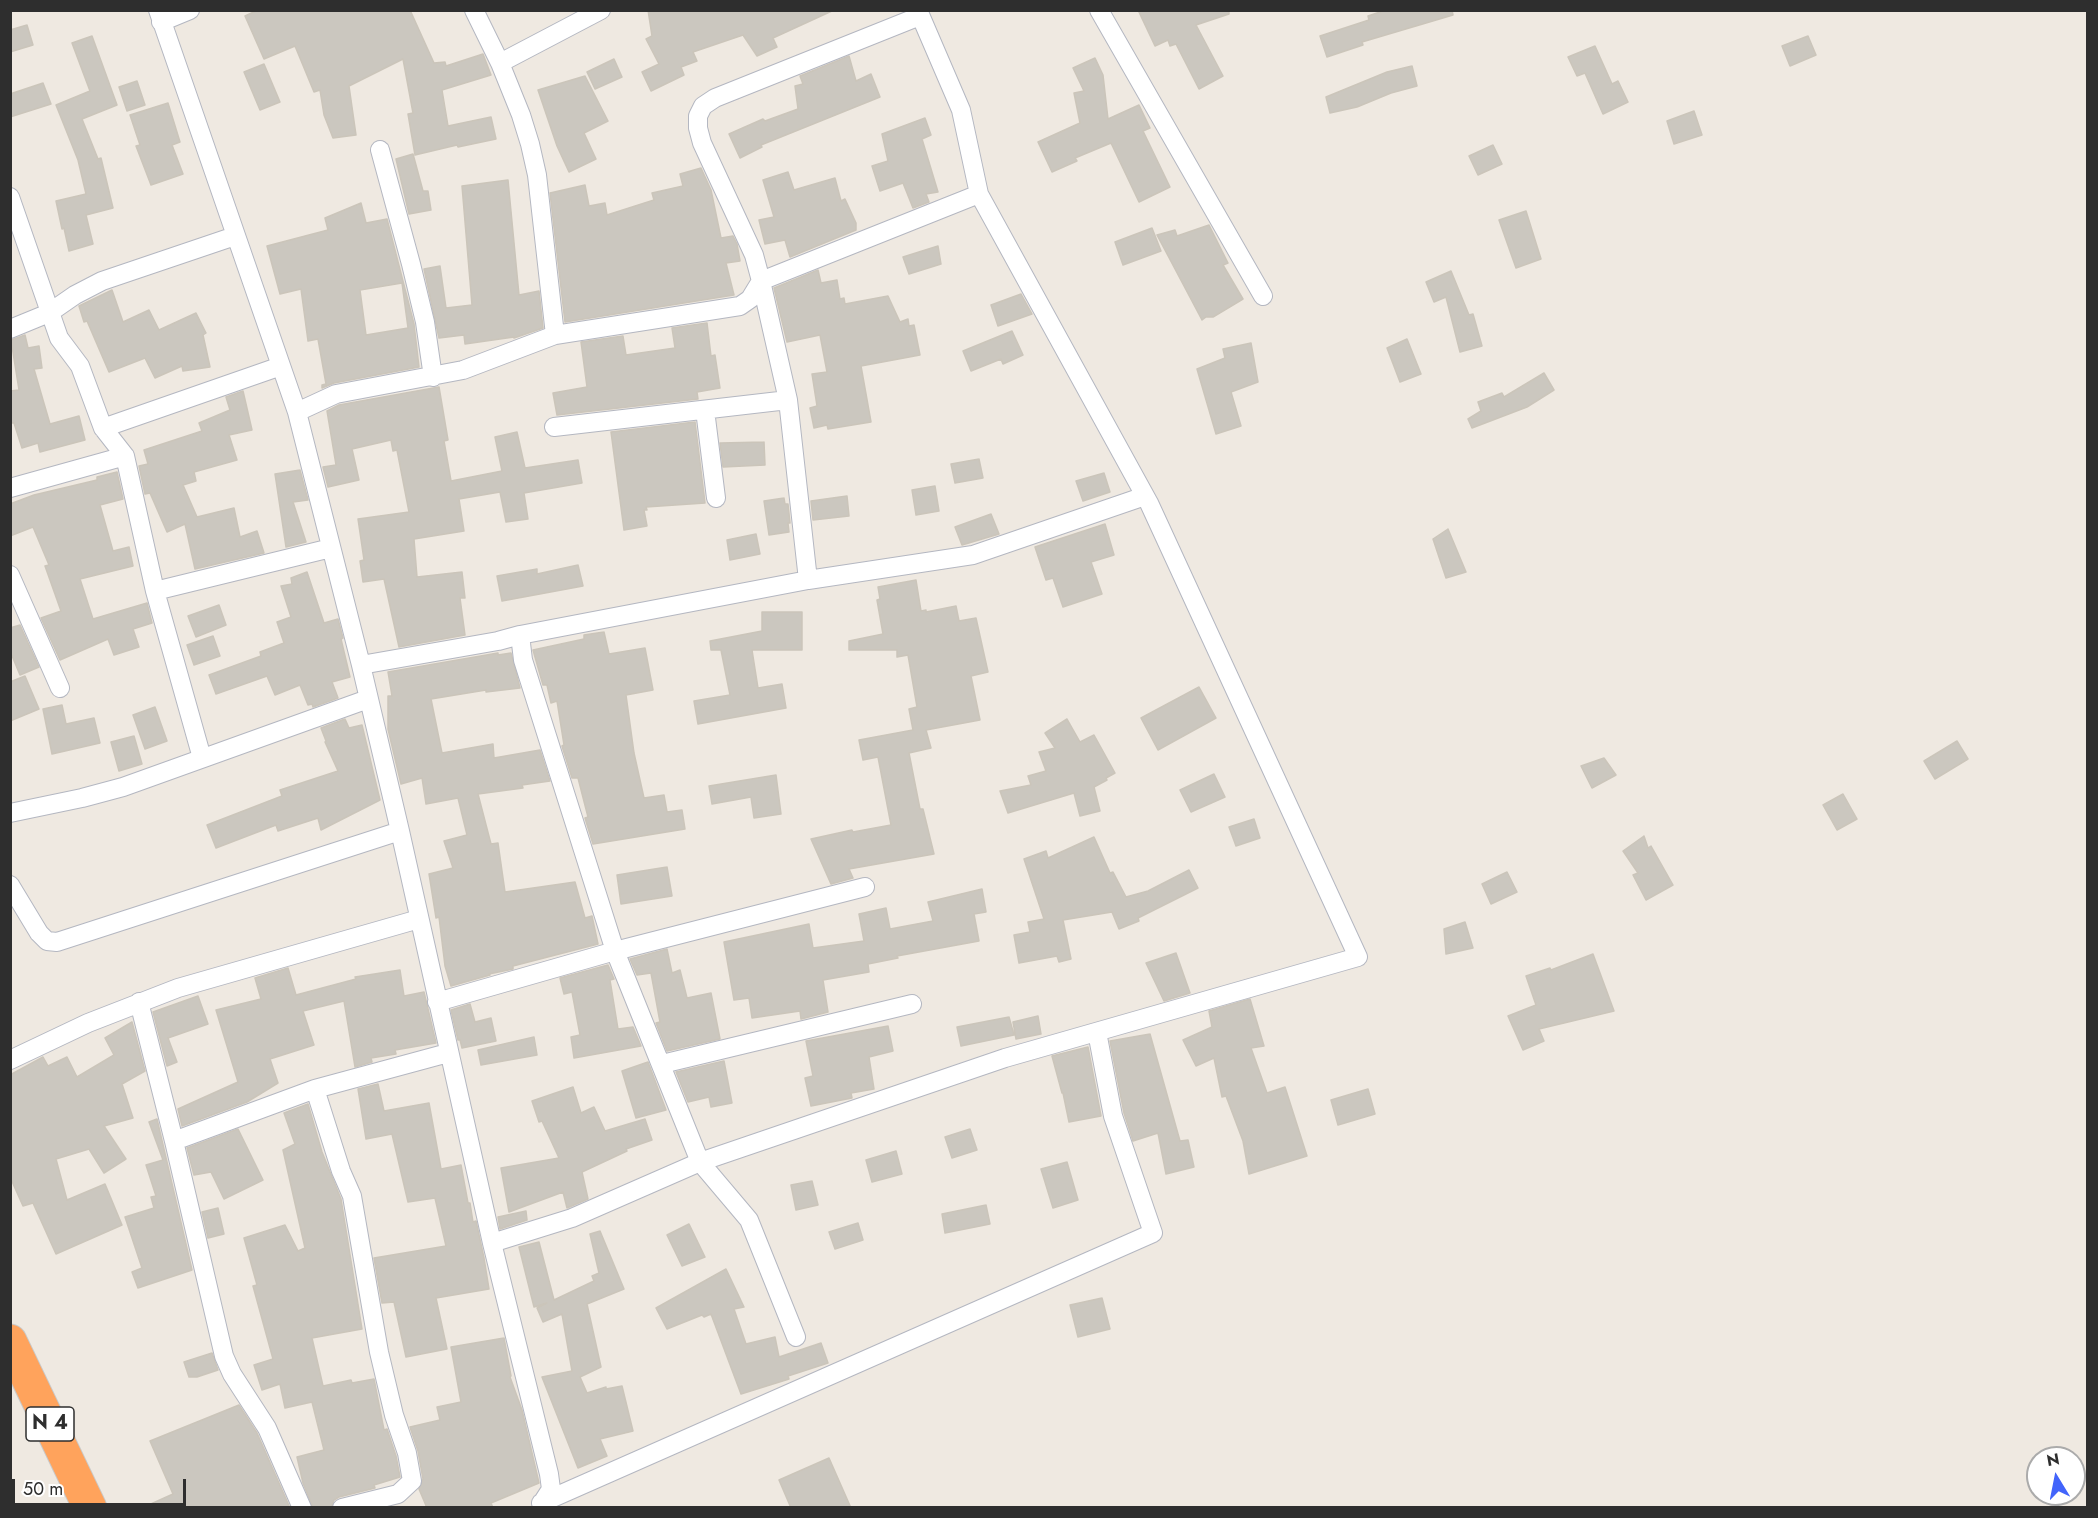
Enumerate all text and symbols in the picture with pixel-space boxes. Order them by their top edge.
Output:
road number: N 4 [26,1407,74,1441]
north arrow [2026,1446,2086,1506]
text: N [2045,1447,2061,1472]
scale bar [15,1467,189,1505]
text: 50 m [23,1476,63,1502]

